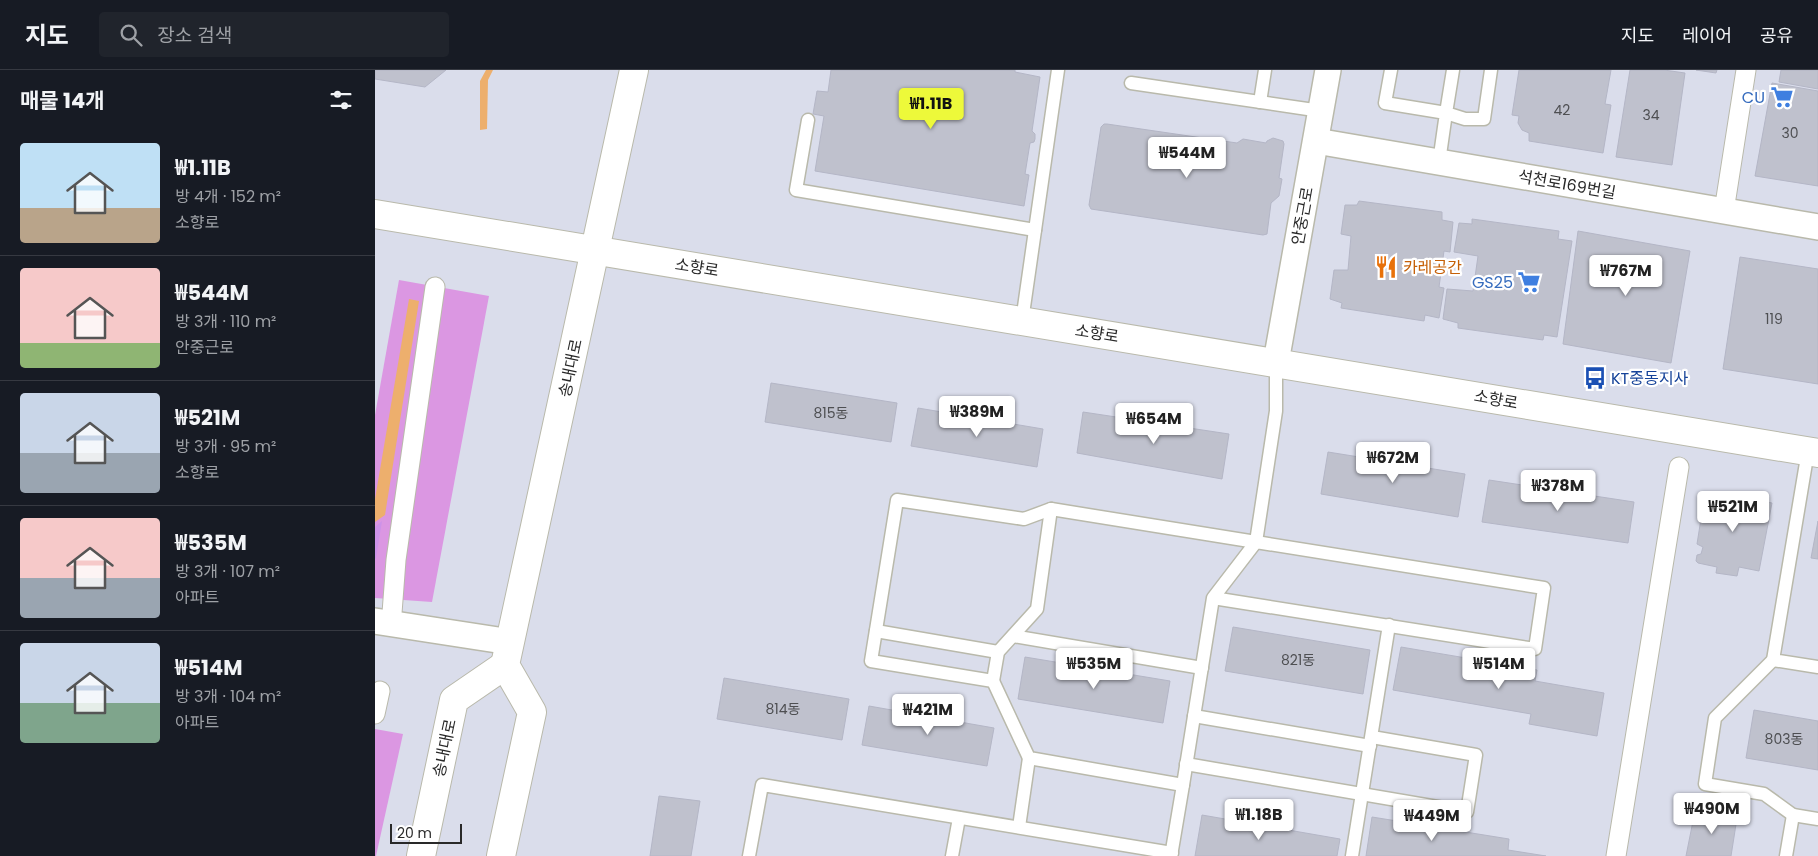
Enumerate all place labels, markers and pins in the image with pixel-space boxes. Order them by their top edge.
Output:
supermarket icon: CU [1769,84,1795,110]
place label: CU [1742,86,1765,109]
pin: ₩1.11B [890,88,972,130]
pin: ₩544M [1152,136,1222,179]
restaurant icon: 카레공간 [1373,254,1399,280]
pin: ₩767M [1591,254,1661,297]
place label: 카레공간 [1403,256,1462,279]
supermarket icon: GS25 [1516,269,1542,295]
place label: GS25 [1472,271,1513,294]
bus stop icon: KT중동지사 [1582,365,1608,391]
place label: KT중동지사 [1611,367,1688,390]
pin: ₩389M [942,396,1012,438]
pin: ₩654M [1119,402,1189,445]
pin: ₩672M [1358,442,1428,484]
pin: ₩378M [1523,470,1593,512]
pin: ₩521M [1698,490,1768,533]
pin: ₩535M [1059,648,1129,690]
pin: ₩514M [1464,648,1534,690]
pin: ₩421M [893,694,963,736]
pin: ₩490M [1677,792,1747,835]
pin: ₩1.18B [1218,798,1300,841]
pin: ₩449M [1397,800,1467,842]

